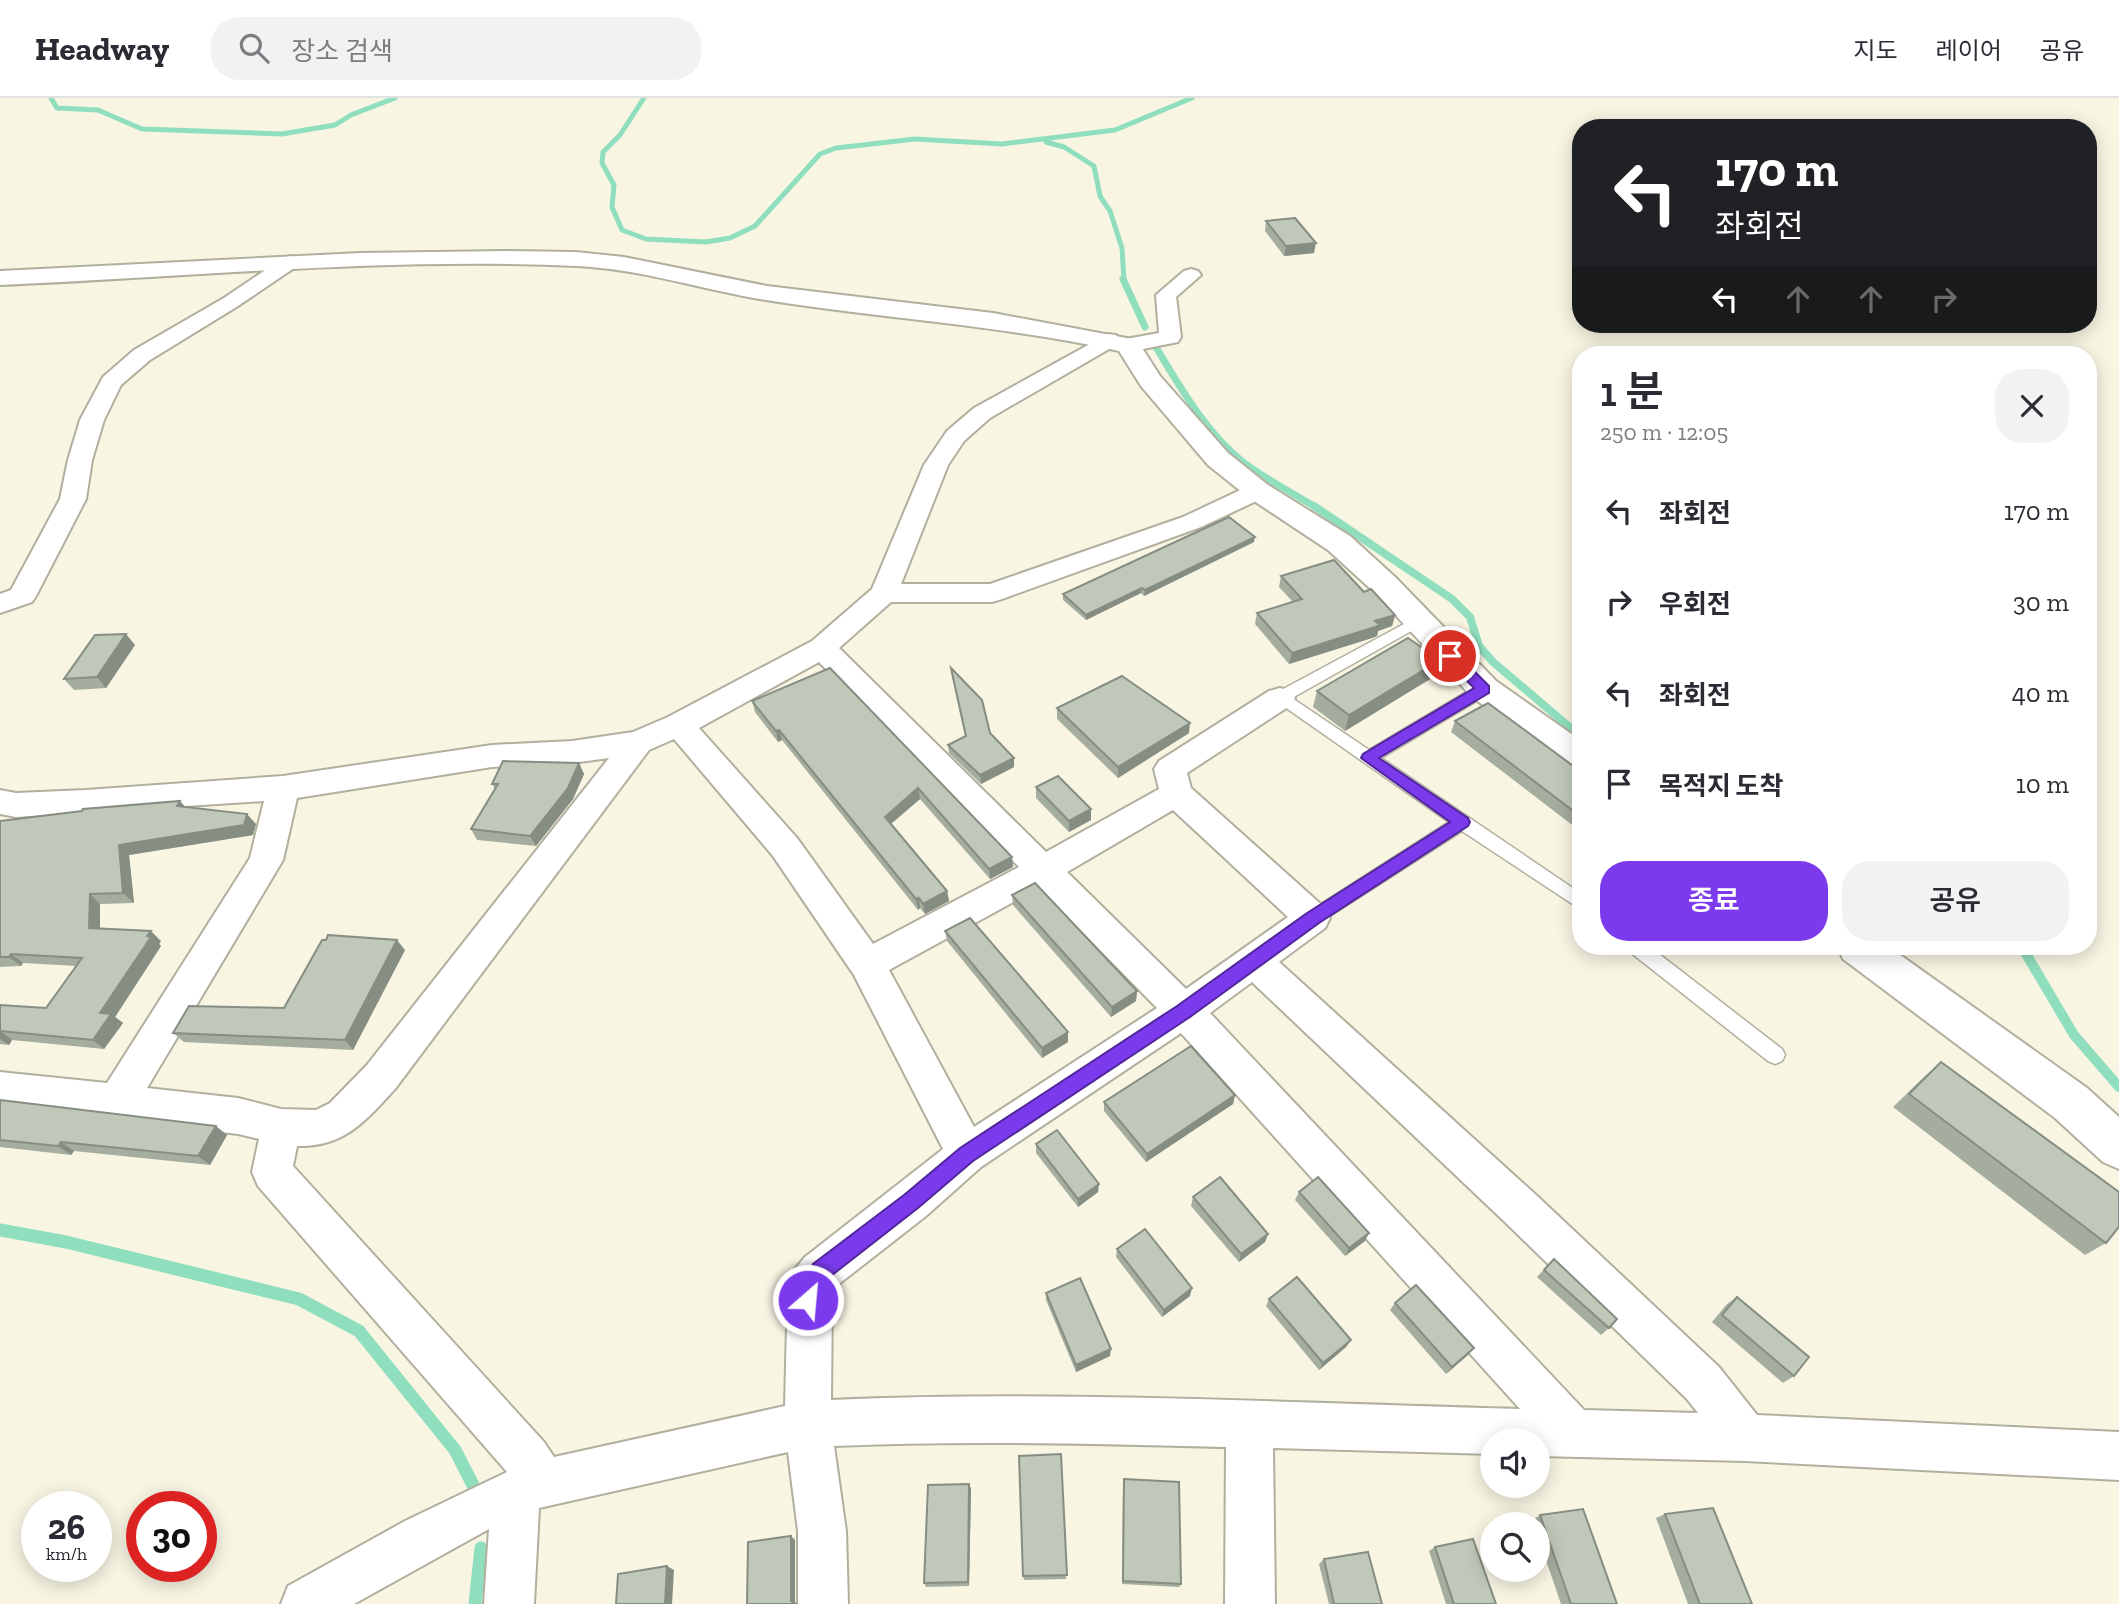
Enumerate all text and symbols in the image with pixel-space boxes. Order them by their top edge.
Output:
search box [211,17,701,80]
text: Headway [35,29,169,68]
icon: search [235,29,273,67]
text: 장소 검색 [291,35,393,67]
text: 지도 [1853,36,1898,65]
text: 레이어 [1936,36,2002,65]
text: 공유 [2040,36,2084,65]
text: 170 m [1715,140,1838,199]
icon: left [1600,147,1691,238]
text: 좌회전 [1715,207,1803,245]
icon: left [1706,280,1744,318]
icon: ahead [1779,280,1817,318]
icon: ahead [1852,280,1890,318]
icon: right [1925,280,1963,318]
text: 1 분 [1600,366,1664,417]
button: close [1995,369,2069,443]
text: 250 m · 12:05 [1600,418,1728,446]
icon: left [1600,492,1638,530]
text: 170 m [2004,495,2069,527]
text: 좌회전 [1659,497,1731,529]
icon: right [1600,583,1638,621]
text: 30 m [2013,586,2069,618]
text: 우회전 [1659,588,1731,620]
pin [1420,626,1480,686]
icon: arrive [1431,637,1469,675]
icon: left [1600,674,1638,712]
text: 40 m [2012,677,2069,709]
text: 좌회전 [1659,679,1731,711]
icon: arrive [1600,765,1638,803]
text: 10 m [2016,768,2069,800]
text: 목적지 도착 [1659,770,1783,802]
button: 종료 [1600,861,1828,941]
button: 공유 [1842,861,2069,941]
position arrow [771,1263,845,1337]
map controls [1480,1428,1550,1582]
button: sound [1480,1428,1550,1498]
speed limit sign: 30 [126,1491,217,1582]
text: 26 [48,1506,85,1548]
button: search [1480,1512,1550,1582]
text: km/h [46,1543,87,1565]

